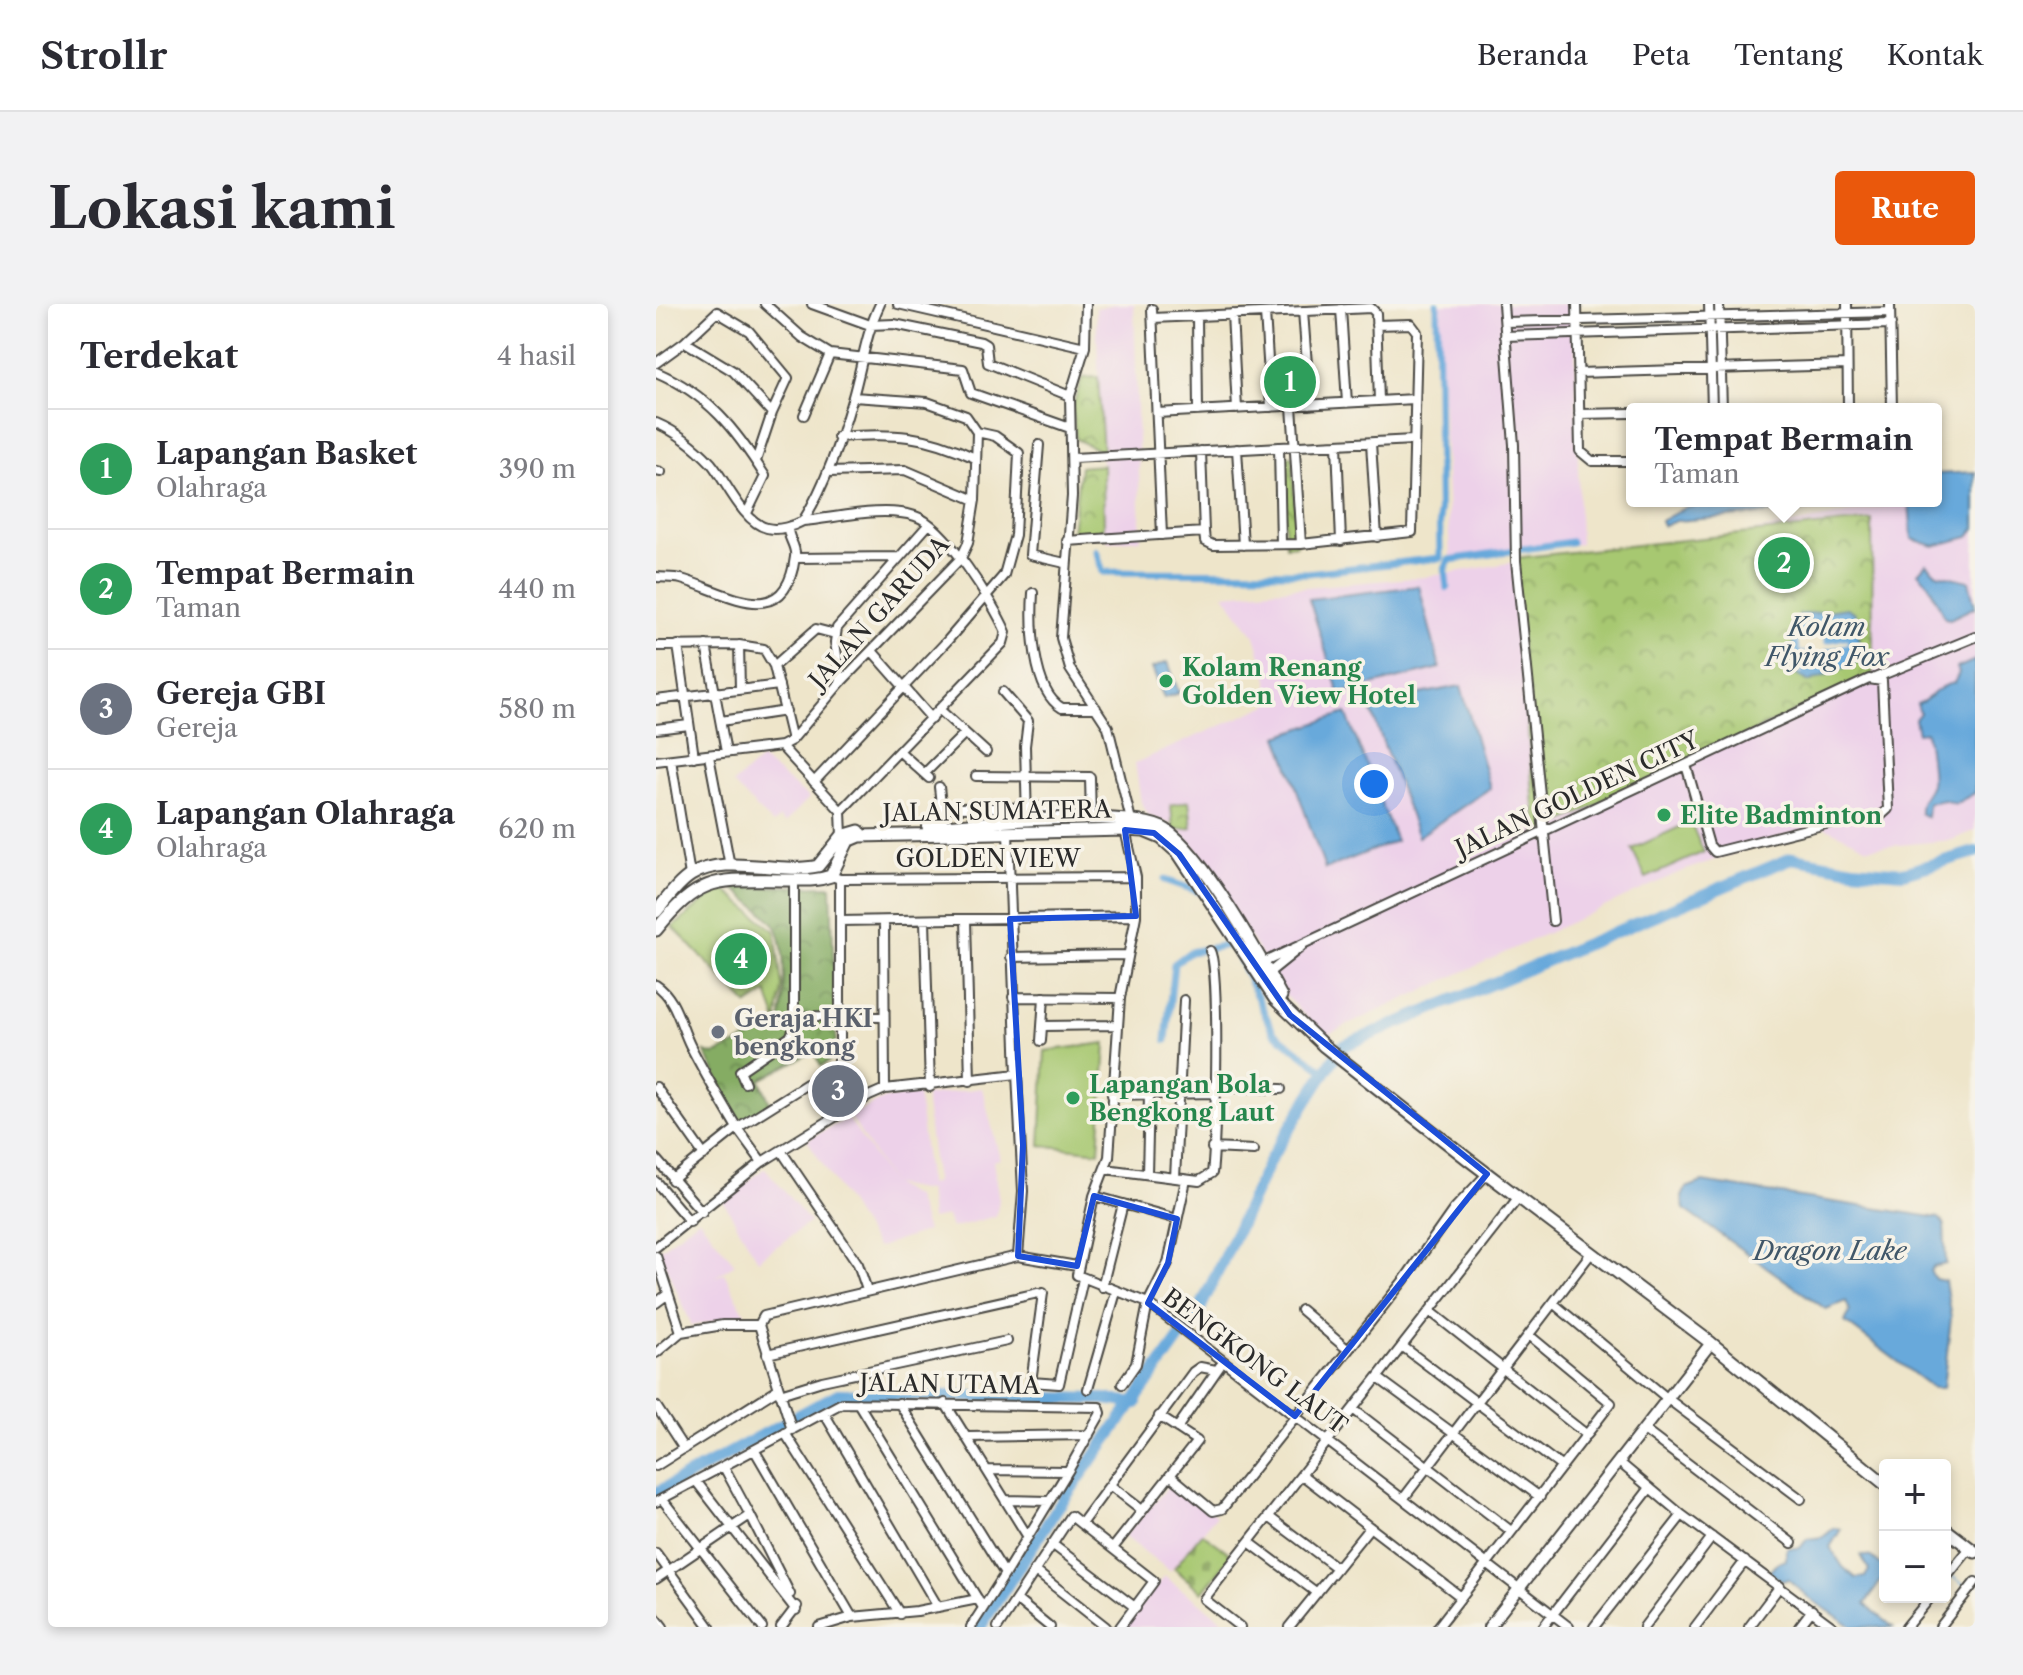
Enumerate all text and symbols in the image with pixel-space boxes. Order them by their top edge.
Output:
text: Strollr [40,32,167,79]
text: Beranda [1477,38,1588,72]
text: Peta [1632,38,1690,72]
text: Tentang [1734,38,1843,72]
text: Kontak [1887,38,1983,72]
button: Rute [1835,171,1975,245]
text: Lokasi kami [48,174,395,243]
text: Terdekat [80,335,238,377]
text: 4 hasil [497,340,576,372]
pin: 1 [1264,352,1316,412]
popup [1626,403,1942,507]
text: Tempat Bermain [1655,421,1913,458]
text: Lapangan Basket [156,435,417,472]
text: 1 [100,453,112,485]
text: 390 m [499,453,576,485]
text: Taman [1655,458,1740,490]
text: Olahraga [156,472,267,504]
street label: JALAN GARUDA [800,529,956,697]
pin: 2 [1758,533,1810,593]
text: Tempat Bermain [156,555,415,592]
text: 2 [98,573,114,605]
text: 440 m [498,573,576,605]
text: Taman [156,592,241,624]
water label: Kolam Flying Fox [1763,611,1891,673]
place label: Kolam Renang Golden View Hotel [1182,653,1416,710]
marker: Kolam Renang Golden View Hotel [1157,672,1175,690]
text: Gereja GBI [156,675,326,712]
text: 3 [99,693,113,725]
text: 580 m [499,693,576,725]
text: Gereja [156,712,238,744]
street label: JALAN GOLDEN CITY [1447,724,1704,865]
your location [1354,764,1394,804]
street label: JALAN SUMATERA [878,794,1113,828]
text: Lapangan Olahraga [156,795,455,832]
place label: Elite Badminton [1680,801,1883,830]
marker: Elite Badminton [1655,806,1673,824]
text: 4 [98,813,114,845]
text: 620 m [498,813,576,845]
text: Olahraga [156,832,267,864]
street label: GOLDEN VIEW [896,844,1081,873]
pin: 4 [715,929,767,989]
place label: Geraja HKI bengkong [733,1004,873,1061]
marker: Geraja HKI bengkong [709,1023,727,1041]
pin: 3 [812,1061,864,1121]
place label: Lapangan Bola Bengkong Laut [1089,1070,1275,1127]
marker: Lapangan Bola Bengkong Laut [1064,1089,1082,1107]
water label: Dragon Lake [1752,1235,1908,1267]
street label: BENGKONG LAUT [1157,1282,1353,1440]
street label: JALAN UTAMA [855,1368,1042,1400]
map controls [1879,1459,1951,1603]
button: + [1879,1459,1951,1531]
button: − [1879,1531,1951,1603]

